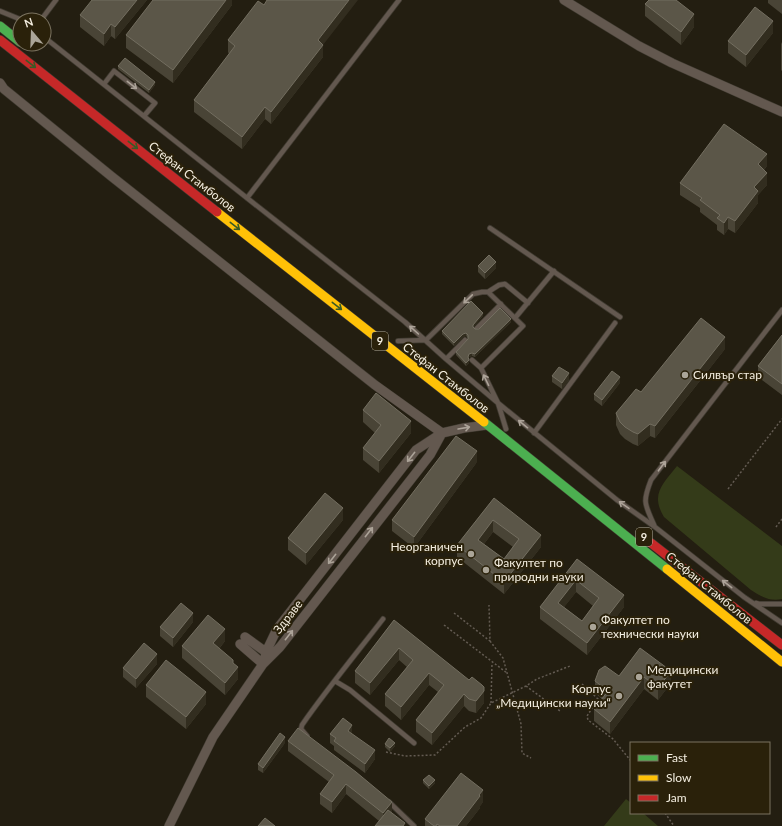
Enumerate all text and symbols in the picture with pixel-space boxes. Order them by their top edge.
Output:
north arrow [12,12,52,52]
text: N [22,15,35,30]
one-way arrow [25,60,36,69]
one-way arrow [126,80,137,89]
street label: Стефан Стамболов [146,138,239,215]
one-way arrow [127,141,138,149]
one-way arrow [229,221,240,230]
one-way arrow [463,294,473,304]
one-way arrow [331,302,342,310]
one-way arrow [409,325,419,334]
road number: 9 [372,332,388,350]
street label: Стефан Стамболов [400,339,493,416]
place label: Силвър стар [693,367,762,382]
marker: Силвър стар [680,370,690,380]
one-way arrow [482,374,489,386]
one-way arrow [517,419,528,428]
one-way arrow [457,424,470,432]
one-way arrow [407,451,415,462]
one-way arrow [657,461,666,472]
one-way arrow [619,501,630,509]
one-way arrow [365,527,374,538]
road number: 9 [636,528,652,546]
place label: Неорганичен корпус [390,539,463,568]
street label: Стефан Стамболов [663,548,755,627]
marker: Неорганичен корпус [466,549,476,559]
one-way arrow [327,554,336,565]
place label: Факултет по природни науки [494,555,584,584]
marker: Факултет по природни науки [481,565,491,575]
one-way arrow [722,580,733,588]
street label: Здраве [270,597,306,637]
place label: Факултет по технически науки [601,612,699,641]
marker: Факултет по технически науки [588,622,598,632]
one-way arrow [285,629,294,640]
place label: Медицински факутет [647,662,718,691]
marker: Медицински факутет [634,672,644,682]
place label: Корпус „Медицински науки“ [496,681,611,710]
marker: Корпус „Медицински науки“ [614,691,624,701]
legend [630,742,770,814]
text: Fast [666,750,688,765]
text: Slow [666,770,692,785]
text: Jam [666,790,687,805]

